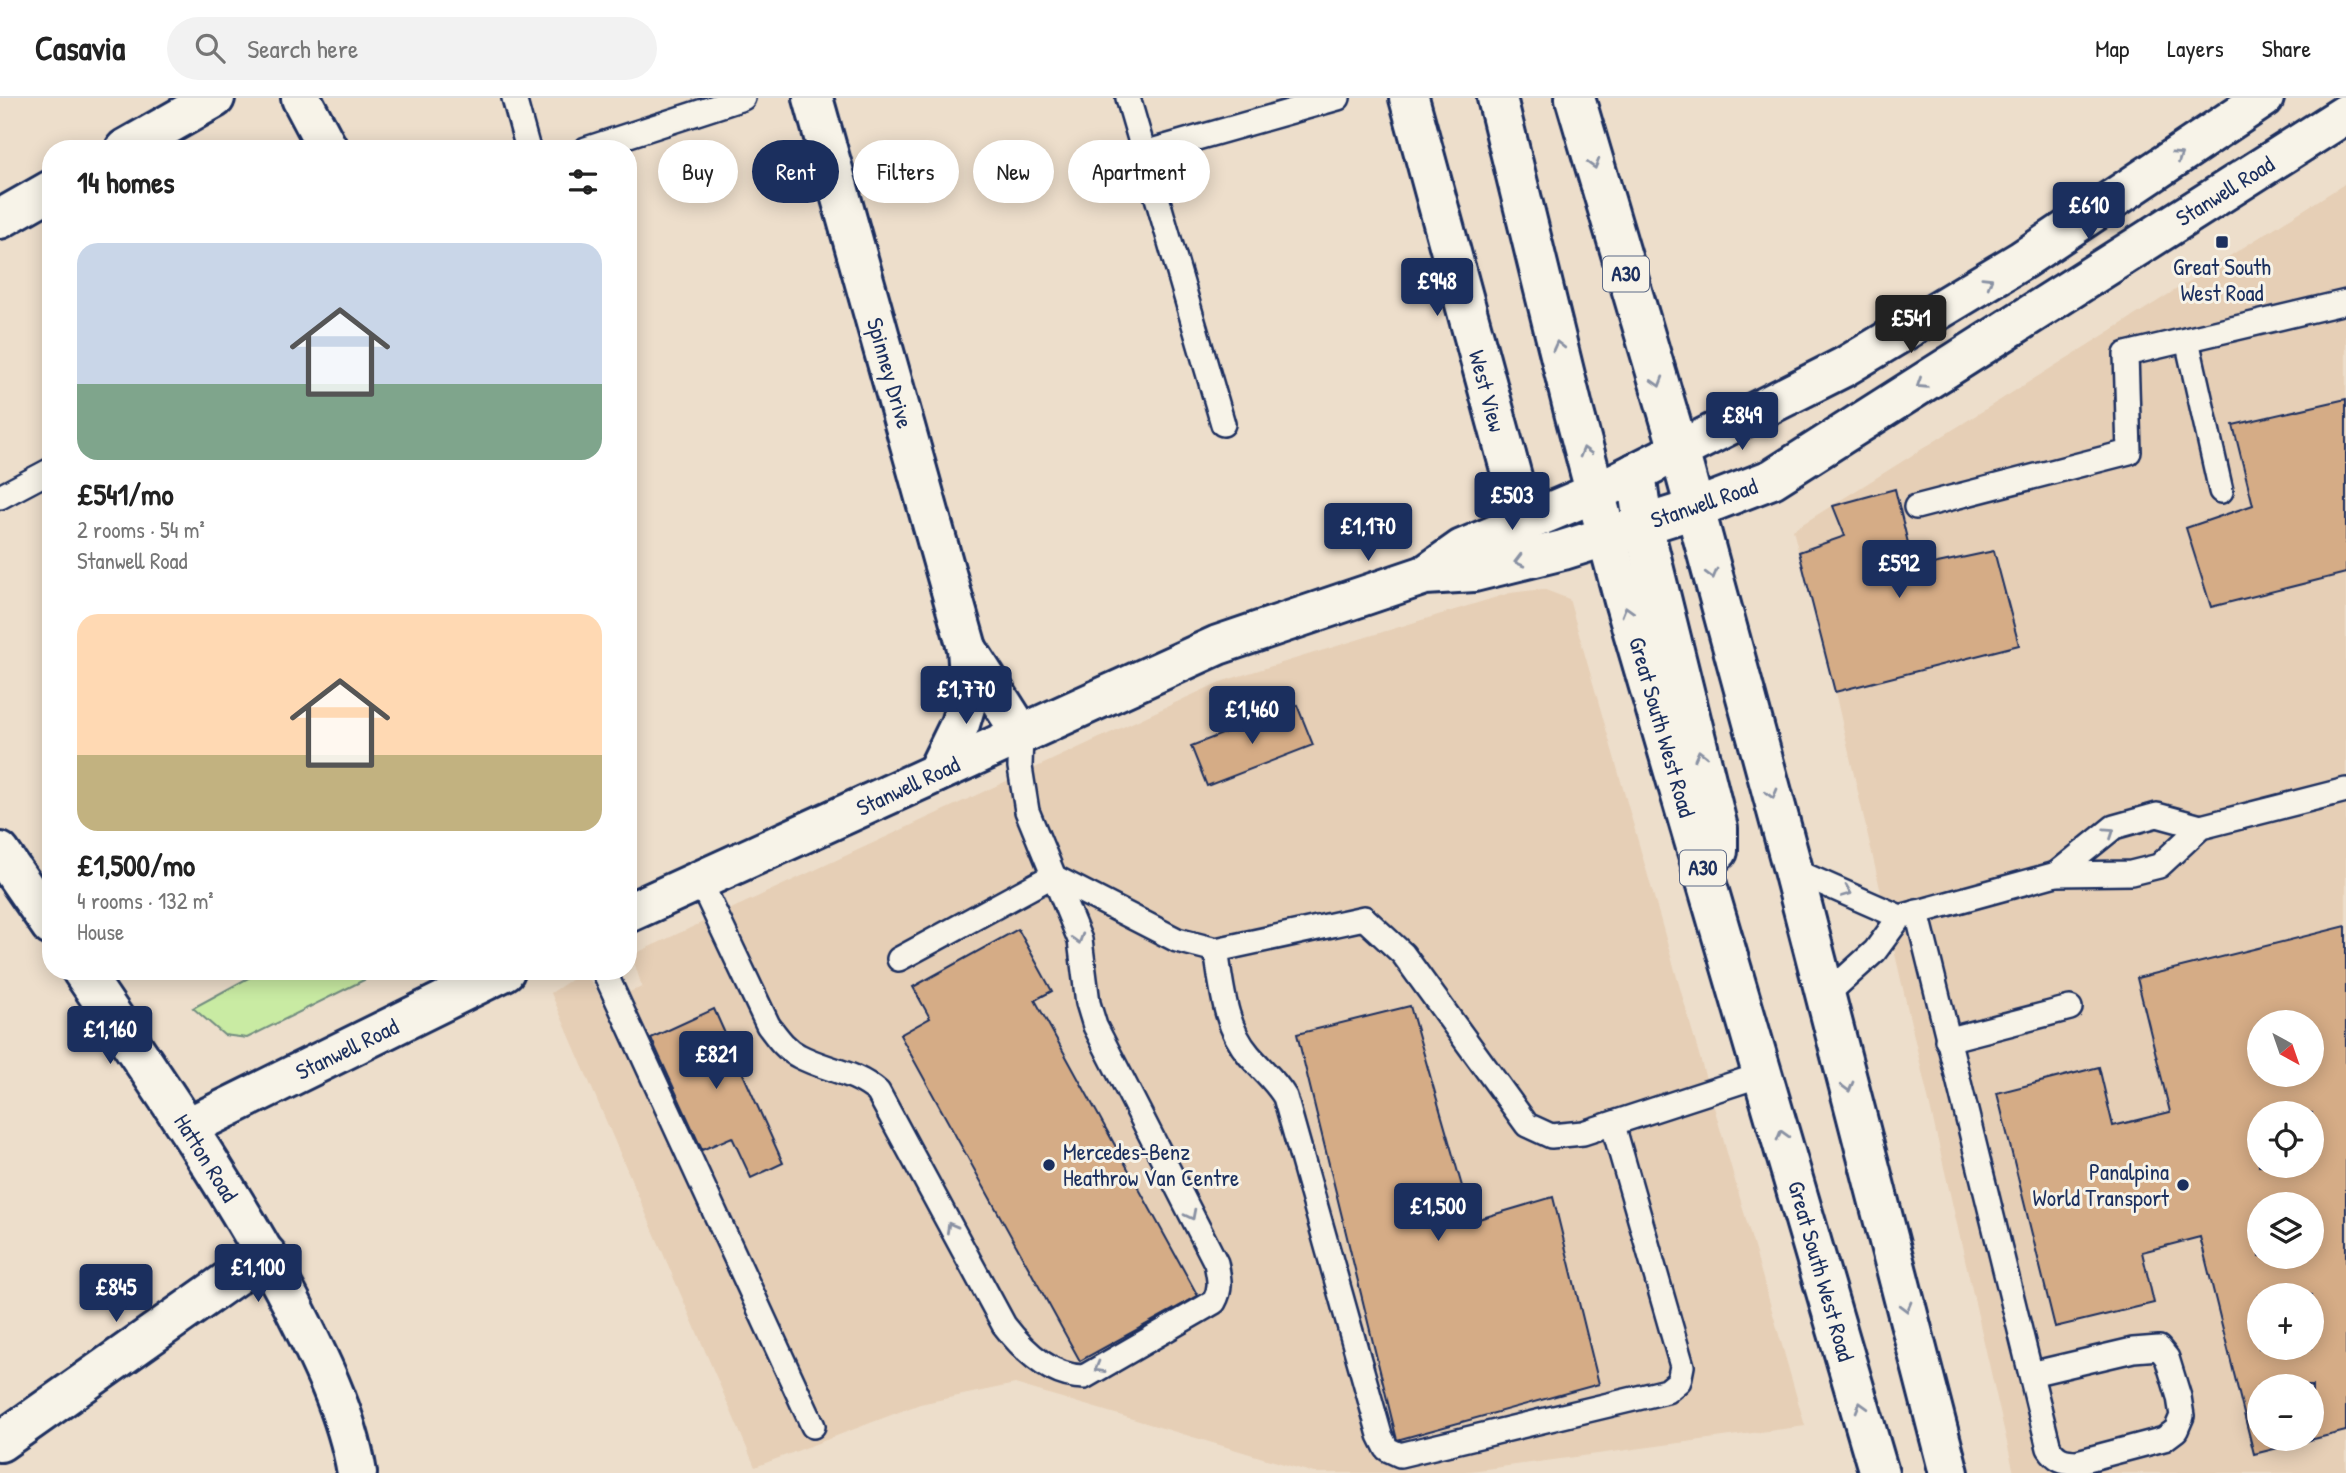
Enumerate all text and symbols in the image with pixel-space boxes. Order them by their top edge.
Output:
search box [167,17,657,80]
text: Casavia [35,26,125,70]
icon: search [191,29,229,67]
text: Search here [247,31,358,66]
text: Map [2095,32,2129,64]
text: Layers [2167,32,2224,64]
text: Share [2262,32,2311,64]
chip: Buy [658,140,738,203]
chip: Rent [752,140,839,203]
chip: Filters [853,140,959,203]
chip: New [973,140,1054,203]
chip: Apartment [1068,140,1210,203]
street label: Stanwell Road [2170,148,2280,233]
one-way arrow [2170,151,2183,164]
one-way arrow [1586,157,1601,169]
text: 14 homes [77,162,175,202]
icon: filters [564,163,602,201]
pin: £610 [2048,183,2130,242]
text: £610 [2069,189,2109,220]
marker: Great South West Road [2214,234,2230,250]
place label: Great South West Road [2173,251,2271,308]
road number: A30 [1603,256,1649,292]
pin: £948 [1396,258,1478,318]
text: £948 [1417,265,1457,296]
one-way arrow [1980,276,1993,289]
icon: home [277,289,403,415]
pin: £541 [1870,296,1952,355]
text: £541 [1891,302,1931,333]
street label: Spinney Drive [860,314,921,432]
one-way arrow [1552,340,1566,352]
street label: West View [1462,347,1513,435]
one-way arrow [1649,376,1664,388]
one-way arrow [1916,376,1929,389]
pin: £849 [1701,392,1783,452]
text: £849 [1722,399,1762,430]
one-way arrow [1579,446,1594,458]
street label: Stanwell Road [1647,470,1761,535]
pin: £503 [1471,472,1553,532]
text: £541/mo [77,474,174,514]
text: £503 [1491,479,1534,510]
pin: £1,170 [1311,504,1425,563]
text: £1,170 [1340,510,1396,541]
text: 2 rooms · 54 m² [77,514,205,545]
pin: £592 [1858,540,1940,600]
text: Stanwell Road [77,545,188,576]
text: £592 [1878,547,1920,578]
one-way arrow [1513,553,1525,567]
one-way arrow [1703,568,1718,580]
one-way arrow [1621,605,1636,617]
street label: Great South West Road [1622,633,1703,821]
icon: home [277,660,403,786]
pin: £1,770 [909,666,1023,726]
text: £1,770 [937,673,995,704]
pin: £1,460 [1195,686,1309,746]
text: £1,460 [1225,693,1279,724]
street label: Stanwell Road [851,748,964,823]
one-way arrow [1694,750,1708,762]
one-way arrow [1763,788,1778,800]
one-way arrow [2102,828,2115,841]
text: £1,500/mo [77,845,195,885]
road number: A30 [1680,850,1726,886]
one-way arrow [1840,884,1852,898]
text: 4 rooms · 132 m² [77,885,214,916]
text: House [77,916,124,947]
one-way arrow [1069,933,1084,945]
pin: £1,160 [53,1006,167,1066]
street label: Stanwell Road [290,1010,403,1087]
north arrow [2247,1010,2324,1087]
map controls [2247,1010,2324,1451]
text: £1,160 [83,1013,137,1044]
pin: £821 [675,1032,757,1091]
text: £821 [695,1038,737,1069]
one-way arrow [1840,1081,1854,1093]
button: locate [2247,1101,2324,1178]
street label: Hatton Road [167,1108,246,1208]
one-way arrow [1775,1129,1790,1141]
place label: Mercedes-Benz Heathrow Van Centre [1063,1136,1239,1193]
place label: Panalpina World Transport [2033,1156,2170,1213]
marker: Mercedes-Benz Heathrow Van Centre [1041,1157,1057,1173]
street label: Great South West Road [1781,1177,1862,1365]
marker: Panalpina World Transport [2175,1177,2191,1193]
pin: £1,500 [1381,1184,1495,1243]
text: £1,500 [1410,1190,1466,1221]
button: layers [2247,1192,2324,1269]
one-way arrow [1183,1208,1196,1220]
one-way arrow [946,1222,959,1234]
pin: £1,100 [201,1244,315,1304]
text: £1,100 [231,1251,285,1282]
pin: £845 [75,1264,157,1324]
text: £845 [96,1271,136,1302]
button: + [2247,1283,2324,1360]
one-way arrow [1897,1301,1912,1313]
one-way arrow [1094,1360,1106,1373]
button: − [2247,1374,2324,1451]
one-way arrow [1854,1402,1869,1414]

